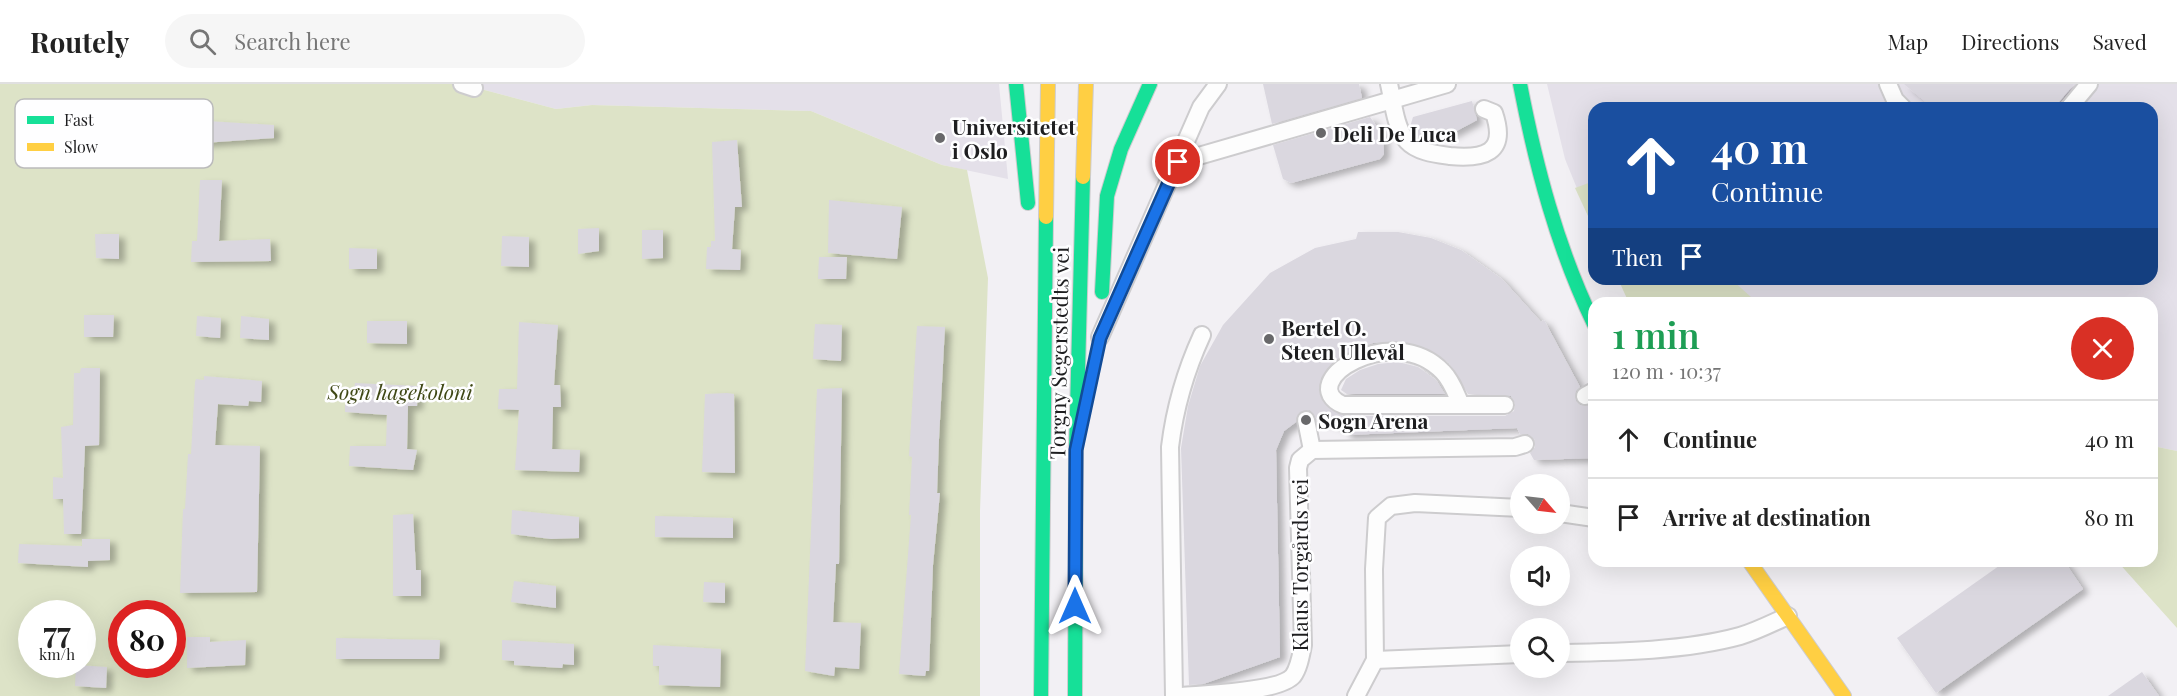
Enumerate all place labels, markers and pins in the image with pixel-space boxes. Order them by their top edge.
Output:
place label: Universitetet i Oslo [952,112,1076,164]
place label: Deli De Luca [1333,119,1457,147]
marker: Deli De Luca [1314,126,1328,140]
marker: Universitetet i Oslo [933,131,947,145]
pin [1152,136,1203,187]
place label: Bertel O. Steen Ullevål [1281,313,1405,365]
marker: Bertel O. Steen Ullevål [1262,332,1276,346]
place label: Sogn Arena [1318,406,1429,434]
marker: Sogn Arena [1299,413,1313,427]

